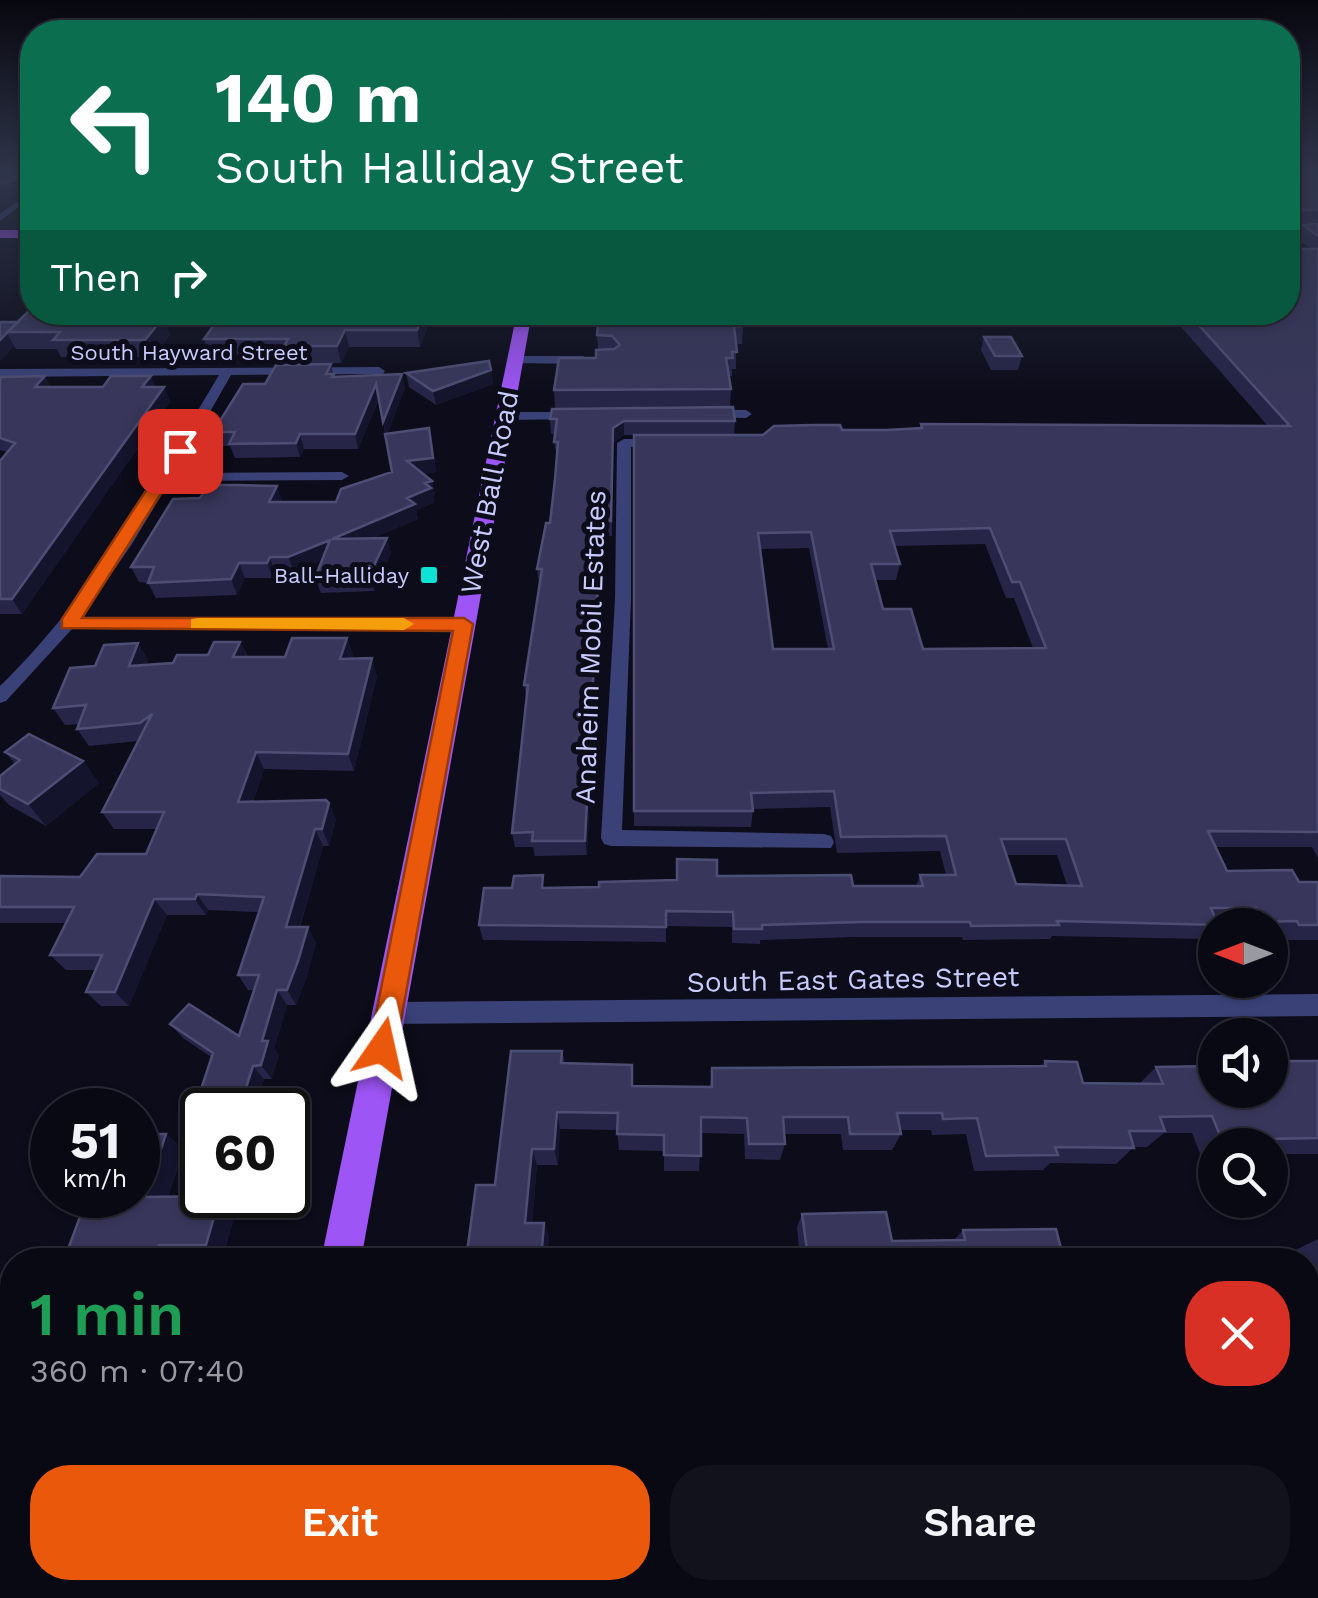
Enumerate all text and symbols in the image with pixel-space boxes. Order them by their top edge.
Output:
text: 140 m [215,57,421,139]
icon: left [50,60,180,190]
text: South Halliday Street [215,141,684,194]
icon: right [161,250,216,305]
text: Then [50,256,141,300]
street label: South Hayward Street [70,340,308,365]
street label: West Ball Road [454,388,525,597]
pin [138,409,223,494]
icon: arrive [153,424,208,479]
street label: Anaheim Mobil Estates [569,490,612,804]
place label: Ball-Halliday [274,563,410,588]
marker: Ball-Halliday [418,564,440,586]
north arrow [1198,908,1288,998]
map controls [1198,908,1288,1218]
street label: South East Gates Street [687,960,1020,999]
position arrow [330,996,434,1100]
button: sound [1198,1018,1288,1108]
speed limit sign: 60 [180,1088,310,1218]
text: 51 [70,1111,120,1170]
button: search [1198,1128,1288,1218]
text: km/h [63,1164,127,1193]
text: 1 min [30,1279,184,1350]
button: close [1185,1281,1290,1386]
text: 360 m · 07:40 [30,1352,245,1390]
button: Exit [30,1465,650,1580]
button: Share [670,1465,1290,1580]

